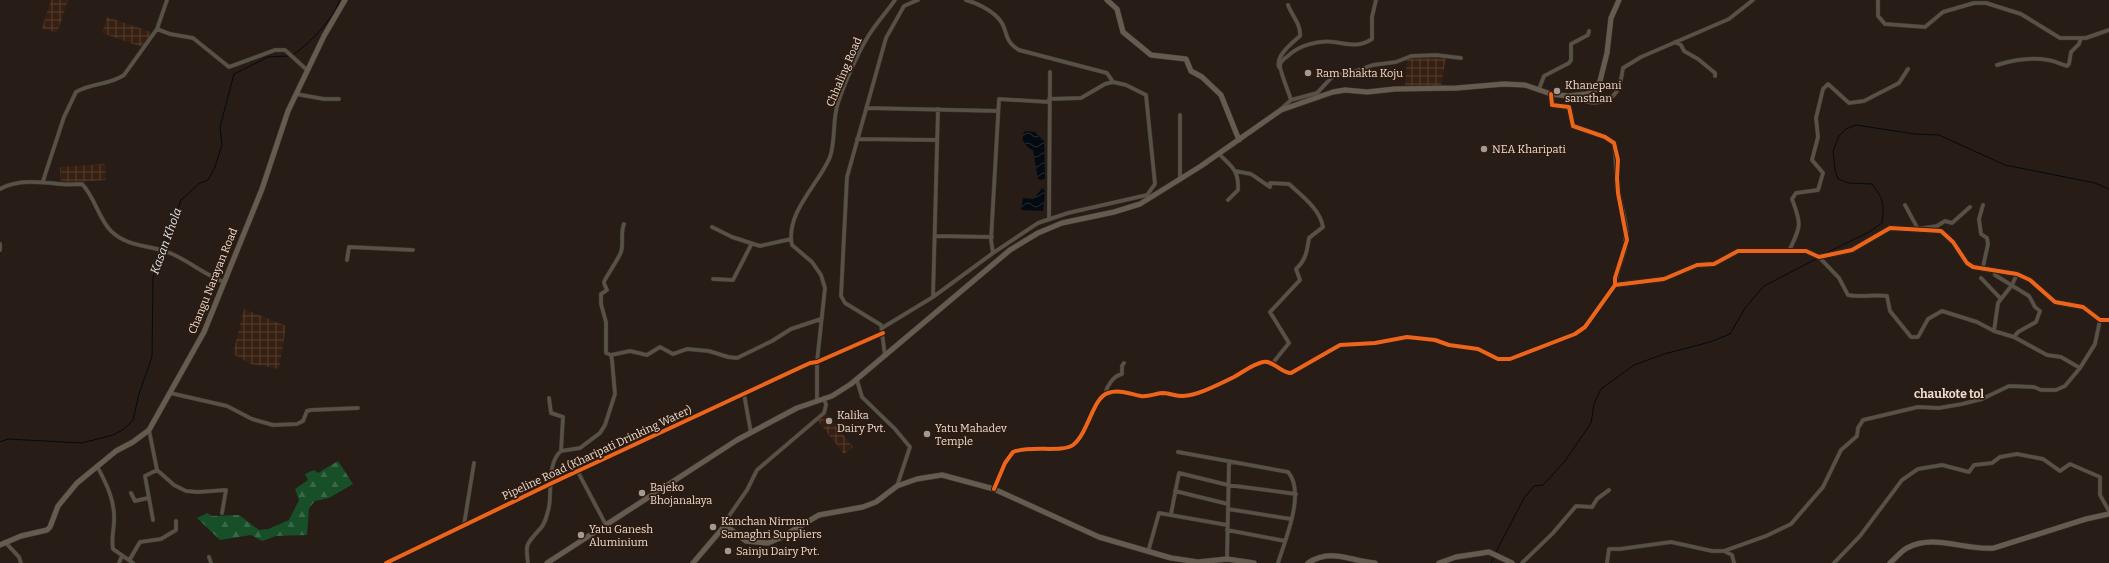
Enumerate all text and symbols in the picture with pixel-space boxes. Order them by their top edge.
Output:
street label: Chhaling Road [824,35,865,109]
place label: Ram Bhakta Koju [1316,67,1403,80]
marker: Ram Bhakta Koju [1303,68,1313,78]
place label: Khanepani sansthan [1565,79,1622,105]
marker: Khanepani sansthan [1552,86,1562,96]
place label: NEA Kharipati [1492,143,1567,156]
marker: NEA Kharipati [1479,144,1489,154]
water label: Kasan Khola [148,206,184,276]
street label: Changu Narayan Road [186,226,240,336]
district label: chaukote tol [1914,387,1984,401]
street label: Pipeline Road (Kharipati Drinking Water) [500,403,694,503]
place label: Kalika Dairy Pvt. [837,409,886,435]
marker: Kalika Dairy Pvt. [824,416,834,426]
place label: Yatu Mahadev Temple [935,422,1007,448]
marker: Yatu Mahadev Temple [922,429,932,439]
place label: Bajeko Bhojanalaya [650,481,712,507]
marker: Bajeko Bhojanalaya [637,488,647,498]
place label: Kanchan Nirman Samaghri Suppliers [721,515,822,541]
marker: Kanchan Nirman Samaghri Suppliers [708,522,718,532]
place label: Yatu Ganesh Aluminium [589,523,653,549]
marker: Yatu Ganesh Aluminium [576,530,586,540]
place label: Sainju Dairy Pvt. [736,545,819,558]
marker: Sainju Dairy Pvt. [723,546,733,556]

